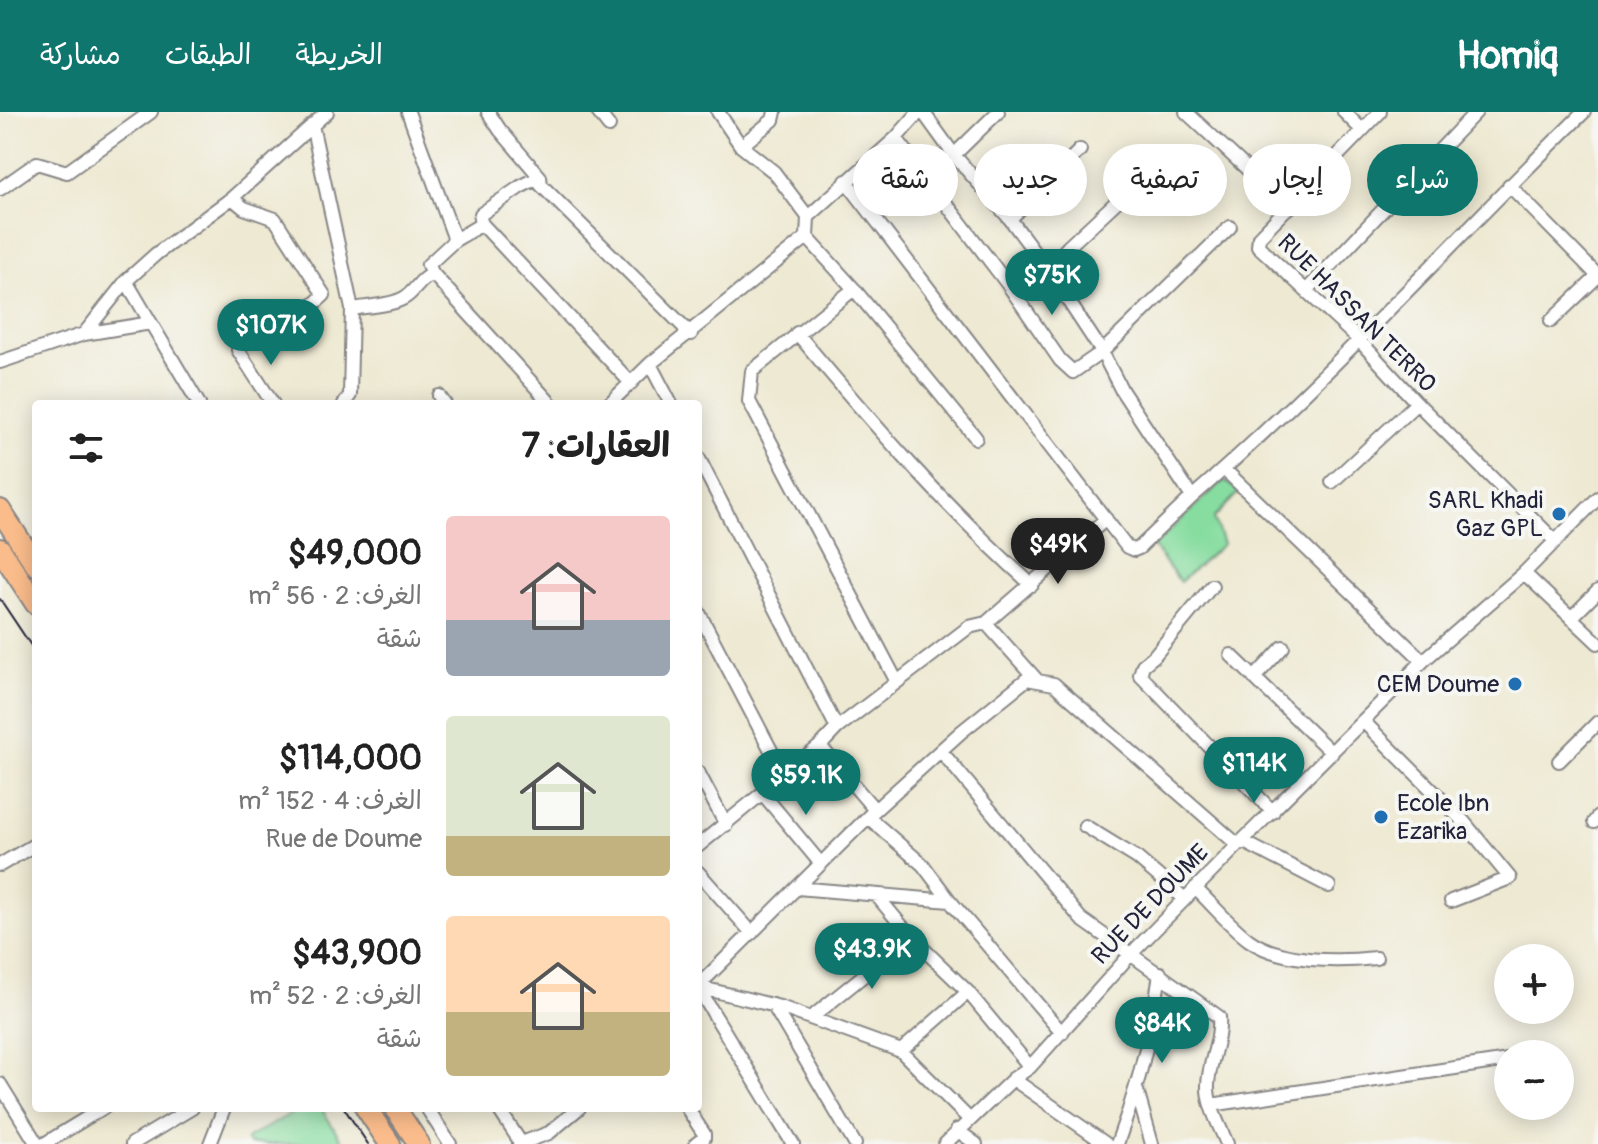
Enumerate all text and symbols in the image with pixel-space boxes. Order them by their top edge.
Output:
text: Homiq [1456,32,1558,80]
text: مشاركة [40,38,121,73]
text: الطبقات [165,38,251,73]
text: الخريطة [295,38,383,73]
chip: شقة [853,144,958,216]
chip: جديد [974,144,1087,216]
chip: تصفية [1103,144,1227,216]
chip: إيجار [1243,144,1351,216]
chip: شراء [1367,144,1478,216]
street label: RUE HASSAN TERRO [1271,228,1442,399]
pin: $75K [1005,249,1099,317]
text: $75K [1023,259,1081,291]
pin: $107K [215,299,327,367]
text: $107K [235,309,307,341]
text: العقارات: 7 [522,425,670,468]
icon: filters [64,426,108,470]
place label: SARL Khadi Gaz GPL [1428,486,1543,543]
marker: SARL Khadi Gaz GPL [1550,505,1568,523]
pin: $49K [1011,518,1105,586]
text: $49K [1029,528,1087,560]
text: $49,000 [288,532,422,575]
icon: home [510,548,606,644]
text: الغرف: 2 · 56 m² [248,580,422,612]
text: شقة [377,623,422,655]
place label: CEM Doume [1377,670,1499,699]
marker: CEM Doume [1506,675,1524,693]
text: $114,000 [279,737,422,780]
pin: $114K [1198,737,1310,805]
text: $114K [1221,747,1287,779]
icon: home [510,748,606,844]
pin: $59.1K [741,749,871,817]
text: $59.1K [769,759,843,791]
text: الغرف: 4 · 152 m² [238,785,422,817]
place label: Ecole Ibn Ezarika [1397,789,1489,846]
marker: Ecole Ibn Ezarika [1372,808,1390,826]
text: Rue de Doume [265,823,422,855]
street label: RUE DE DOUME [1086,838,1215,971]
pin: $43.9K [807,923,937,991]
text: $43,900 [292,932,422,975]
text: $43.9K [833,933,911,965]
map controls [1494,944,1574,1120]
button: + [1494,944,1574,1024]
icon: home [510,948,606,1044]
text: الغرف: 2 · 52 m² [249,980,422,1012]
pin: $84K [1115,997,1209,1065]
text: $84K [1133,1007,1191,1039]
text: شقة [377,1023,422,1055]
button: − [1494,1040,1574,1120]

